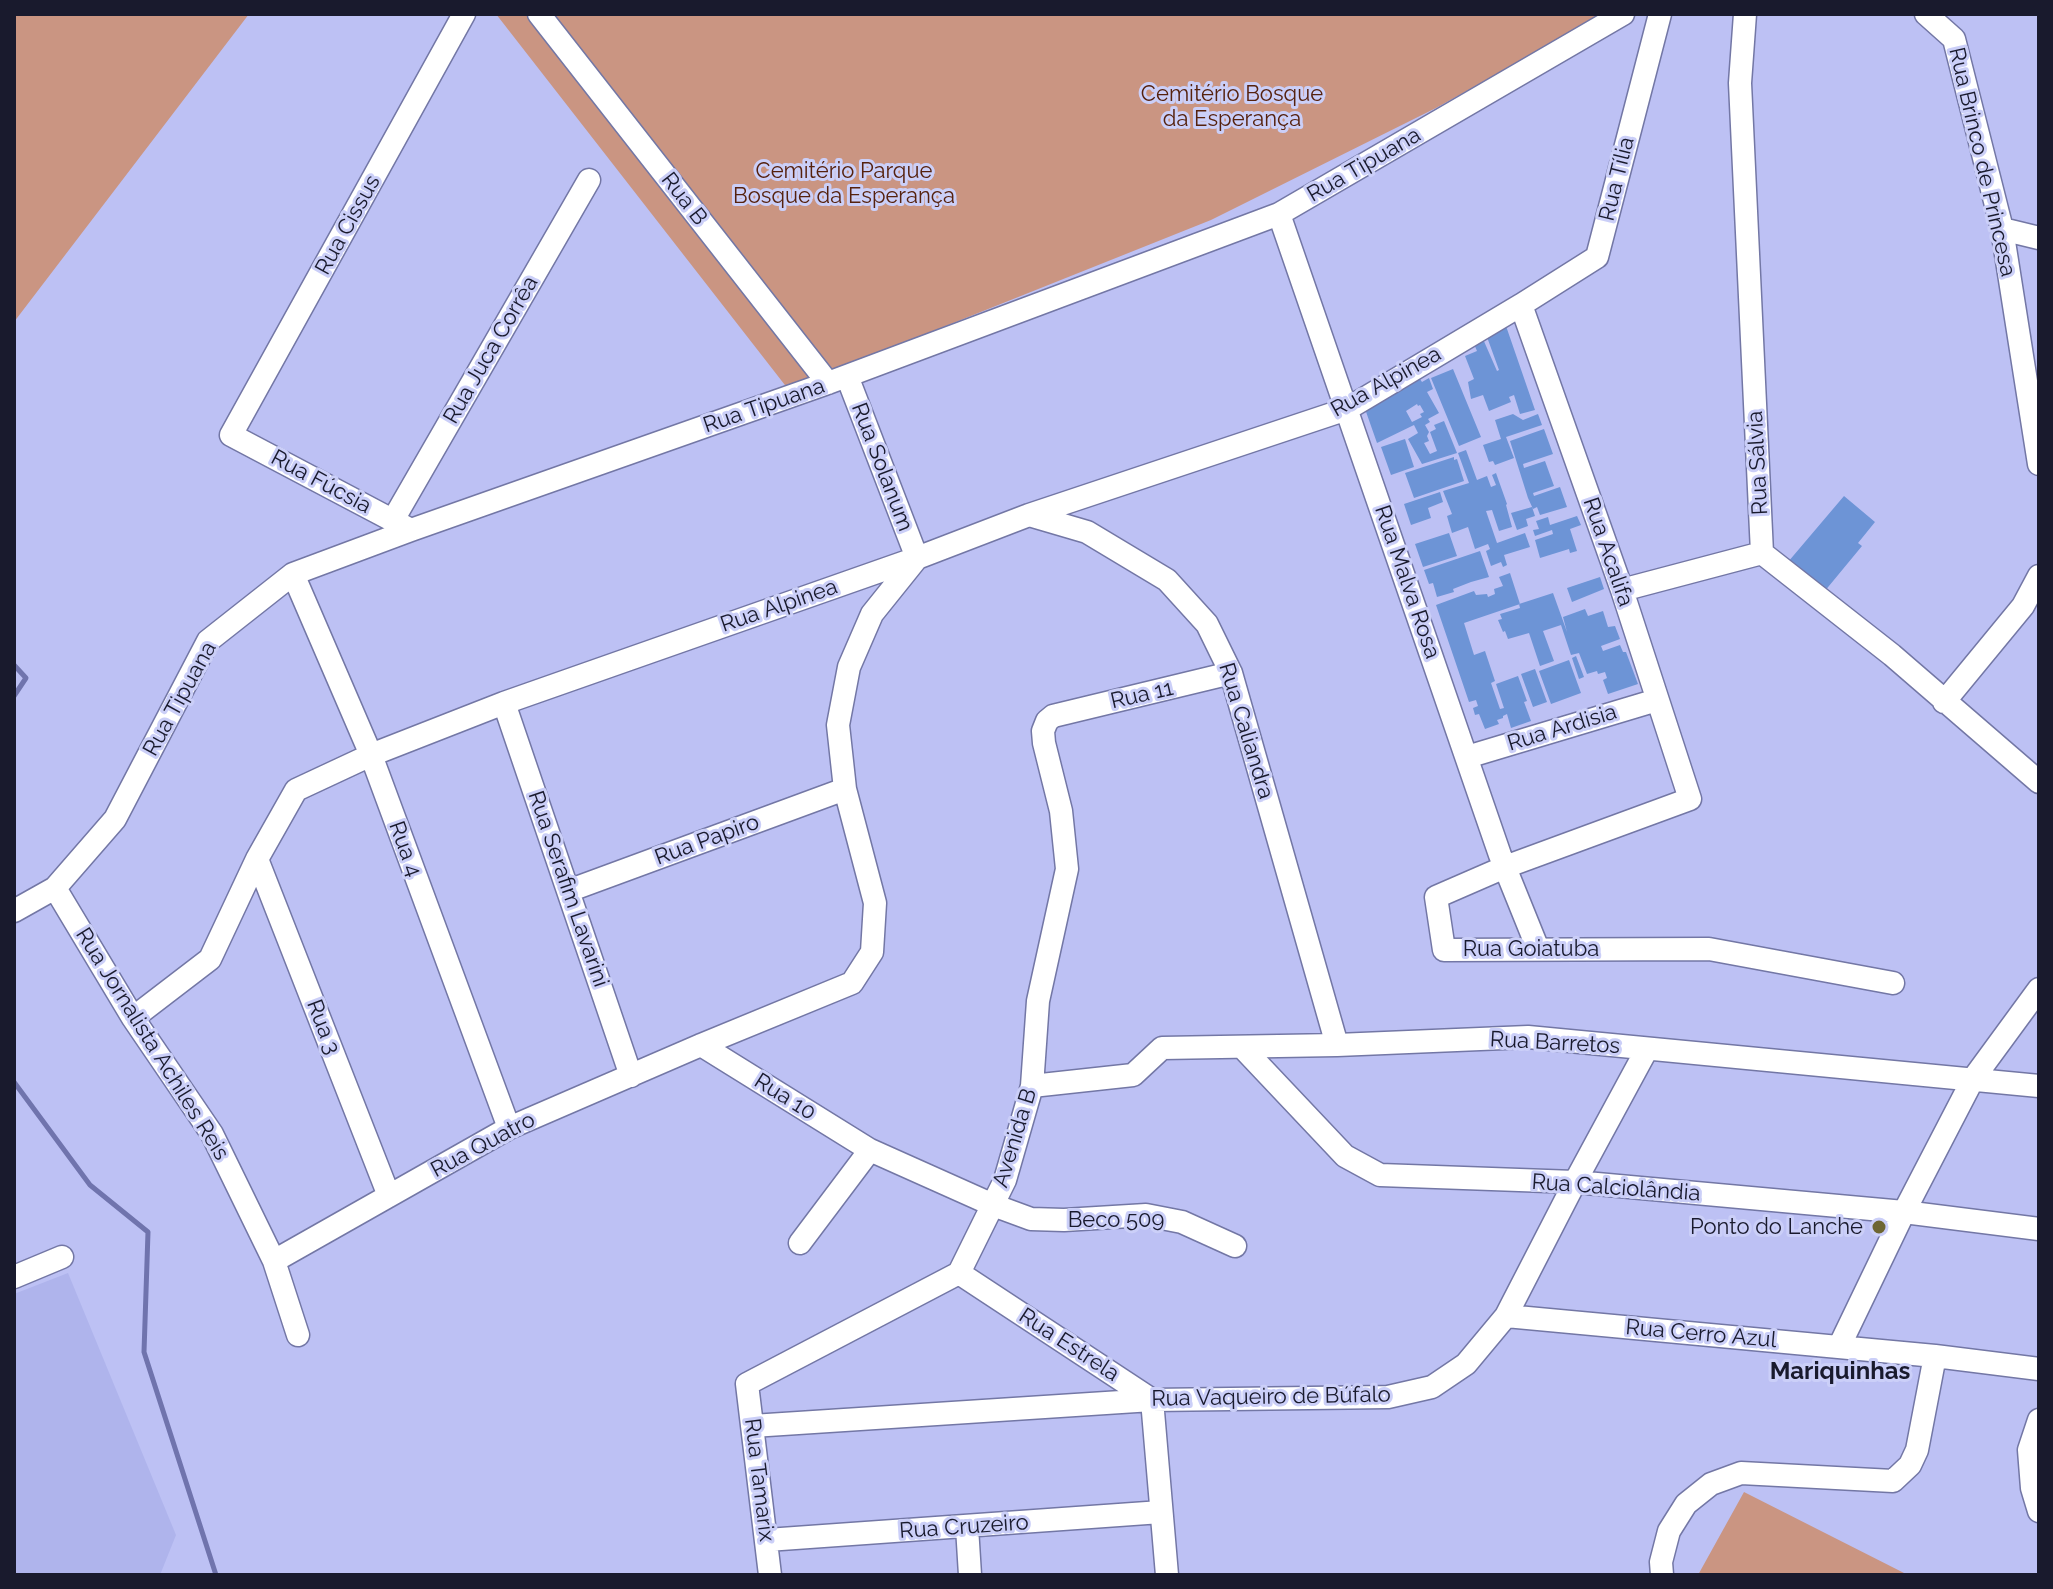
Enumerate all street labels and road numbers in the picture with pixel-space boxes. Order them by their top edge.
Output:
street label: Rua Brinco de Princesa [1943,45,2021,279]
street label: Rua Tipuana [1303,122,1425,208]
street label: Rua Tília [1594,134,1640,224]
street label: Rua B [655,167,713,231]
street label: Rua Cissus [310,171,386,279]
street label: Rua Juca Corrêa [438,271,544,429]
street label: Rua Alpinea [1326,341,1446,423]
street label: Rua Tipuana [700,373,828,439]
street label: Rua Solanum [845,399,919,535]
street label: Rua Sálvia [1742,410,1774,516]
street label: Rua Fúcsia [266,445,376,519]
street label: Rua Acalifa [1577,494,1639,610]
street label: Rua Malva Rosa [1368,502,1446,662]
street label: Rua Alpinea [717,574,841,638]
street label: Rua Tipuana [138,637,222,761]
street label: Rua Caliandra [1213,660,1279,802]
street label: Rua 11 [1108,675,1176,715]
street label: Rua Ardisia [1504,699,1620,757]
street label: Rua Serafim Lavarini [522,787,614,991]
street label: Rua Papiro [651,809,763,871]
street label: Rua 4 [383,818,427,880]
street label: Rua Jornalista Achiles Reis [70,923,234,1165]
street label: Rua Goiatuba [1463,936,1599,962]
street label: Rua 3 [301,996,345,1058]
street label: Rua Barretos [1489,1026,1621,1060]
street label: Rua 10 [749,1068,821,1126]
street label: Avenida B [987,1085,1043,1191]
street label: Rua Quatro [426,1107,540,1183]
street label: Rua Calciolândia [1531,1169,1701,1207]
street label: Beco 509 [1068,1207,1164,1233]
street label: Rua Estrela [1014,1303,1124,1387]
street label: Rua Cerro Azul [1624,1314,1778,1354]
street label: Rua Vaqueiro de Búfalo [1151,1382,1391,1412]
street label: Rua Tamarix [738,1417,780,1543]
street label: Rua Cruzeiro [898,1509,1030,1545]

